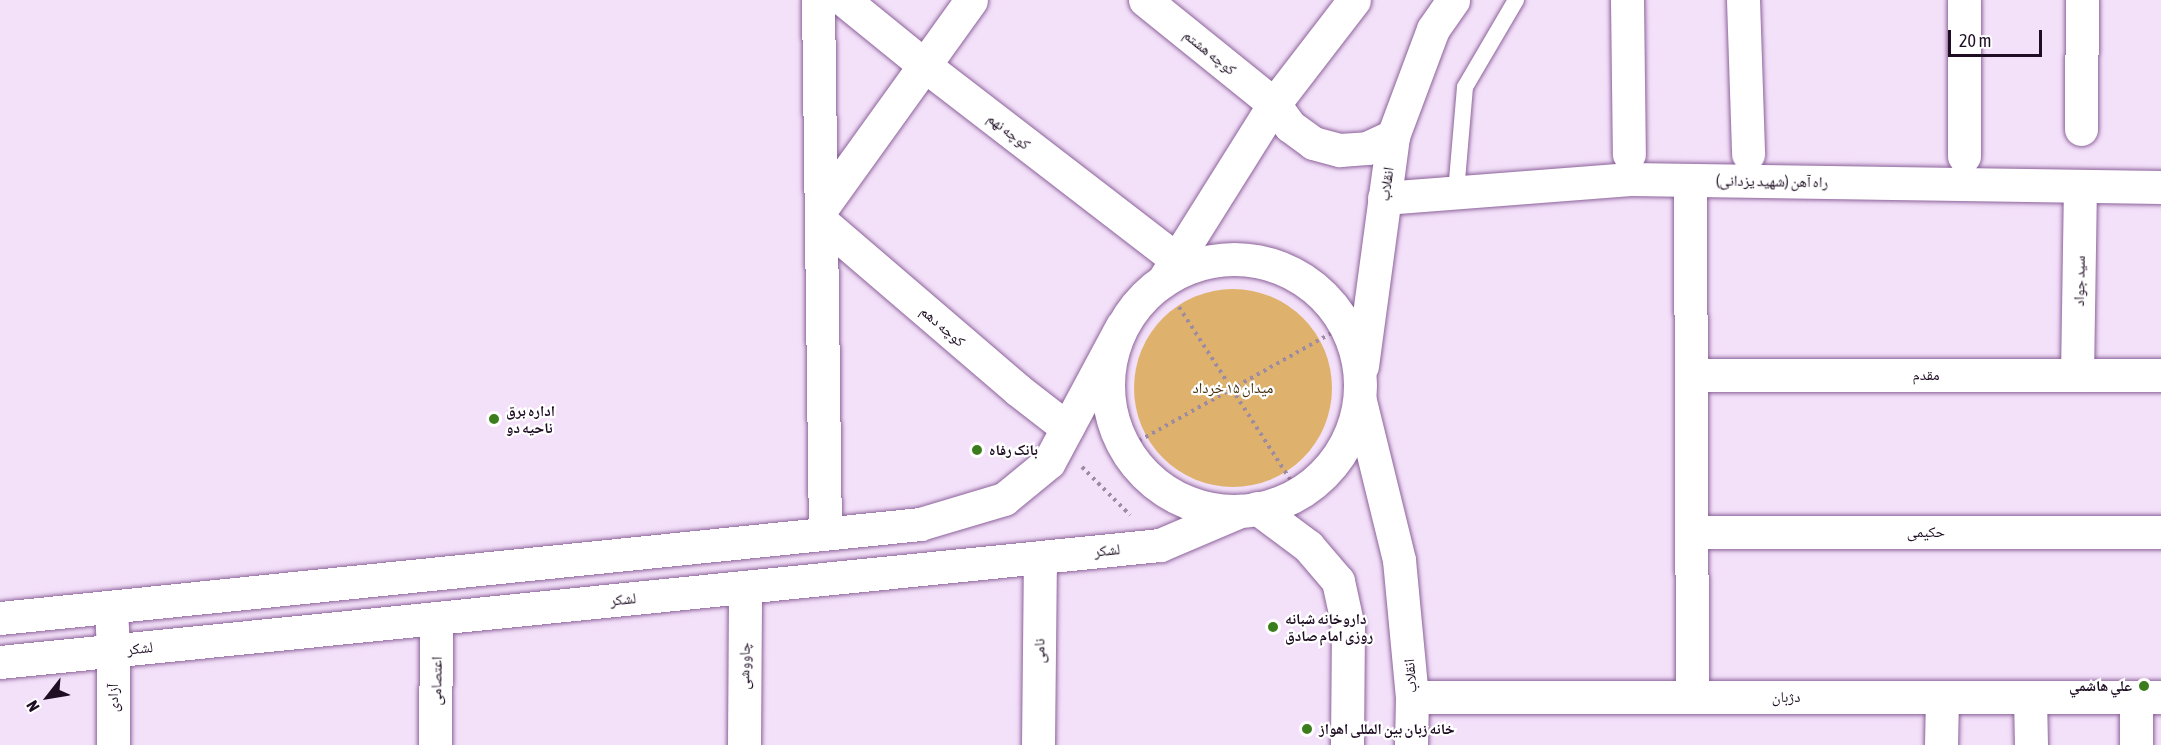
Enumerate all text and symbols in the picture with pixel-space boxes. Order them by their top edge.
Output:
scale bar [1951,18,2046,56]
street label: کوچه هشتم [1180,25,1240,79]
text: 20 m [1959,30,1991,51]
street label: کوچه نهم [984,109,1034,153]
street label: انقلاب [1375,166,1397,202]
street label: راه آهن (شهید یزدانی) [1716,171,1828,191]
street label: سید جواد [2070,255,2088,307]
street label: کوچه دهم [917,302,969,350]
street label: مقدم [1912,366,1940,384]
park label: میدان ۱۵ خرداد [1193,379,1273,397]
place label: اداره برق ناحیه دو [506,401,555,436]
marker: اداره برق ناحیه دو [487,412,501,426]
place label: بانک رفاه [989,441,1038,459]
marker: بانک رفاه [970,443,984,457]
street label: حکیمی [1907,523,1945,541]
street label: لشکر [1093,540,1121,560]
street label: لشکر [609,589,637,609]
place label: داروخانه شبانه روزی امام صادق [1285,609,1373,644]
marker: داروخانه شبانه روزی امام صادق [1266,620,1280,634]
street label: لشکر [126,638,154,658]
street label: نامی [1030,638,1048,664]
street label: چاووشی [735,642,753,690]
street label: اعتصامی [427,656,445,706]
street label: انقلاب [1400,658,1420,694]
north arrow [18,667,78,727]
place label: علي هاشمي [2069,677,2132,695]
marker: علي هاشمي [2137,679,2151,693]
street label: آزادی [104,684,122,712]
street label: دژبان [1772,688,1800,706]
text: N [22,698,43,715]
place label: خانه زبان بین المللی اهواز [1319,720,1455,738]
marker: خانه زبان بین المللی اهواز [1300,722,1314,736]

